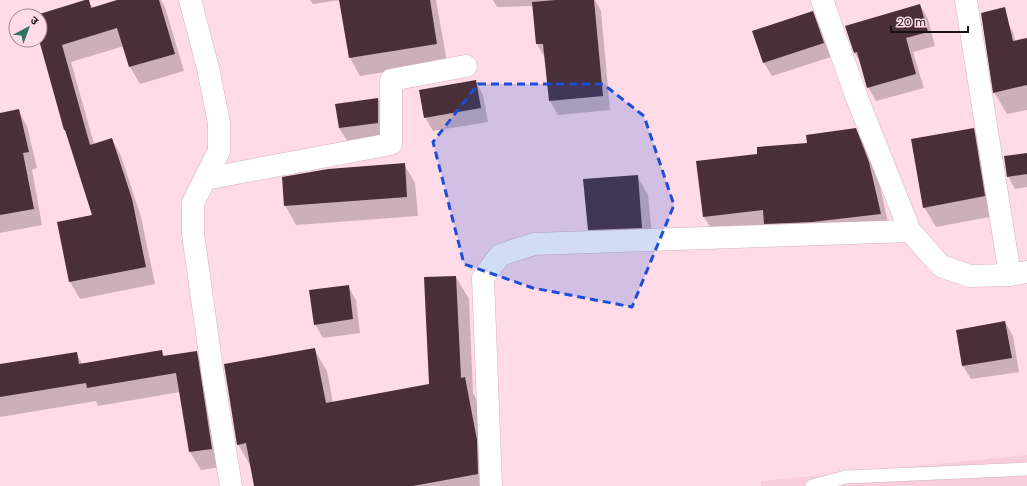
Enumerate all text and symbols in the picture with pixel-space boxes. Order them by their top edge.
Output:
north arrow [8,8,48,48]
scale bar [891,8,968,34]
text: उ [28,13,42,28]
text: 20 m [897,14,926,30]

